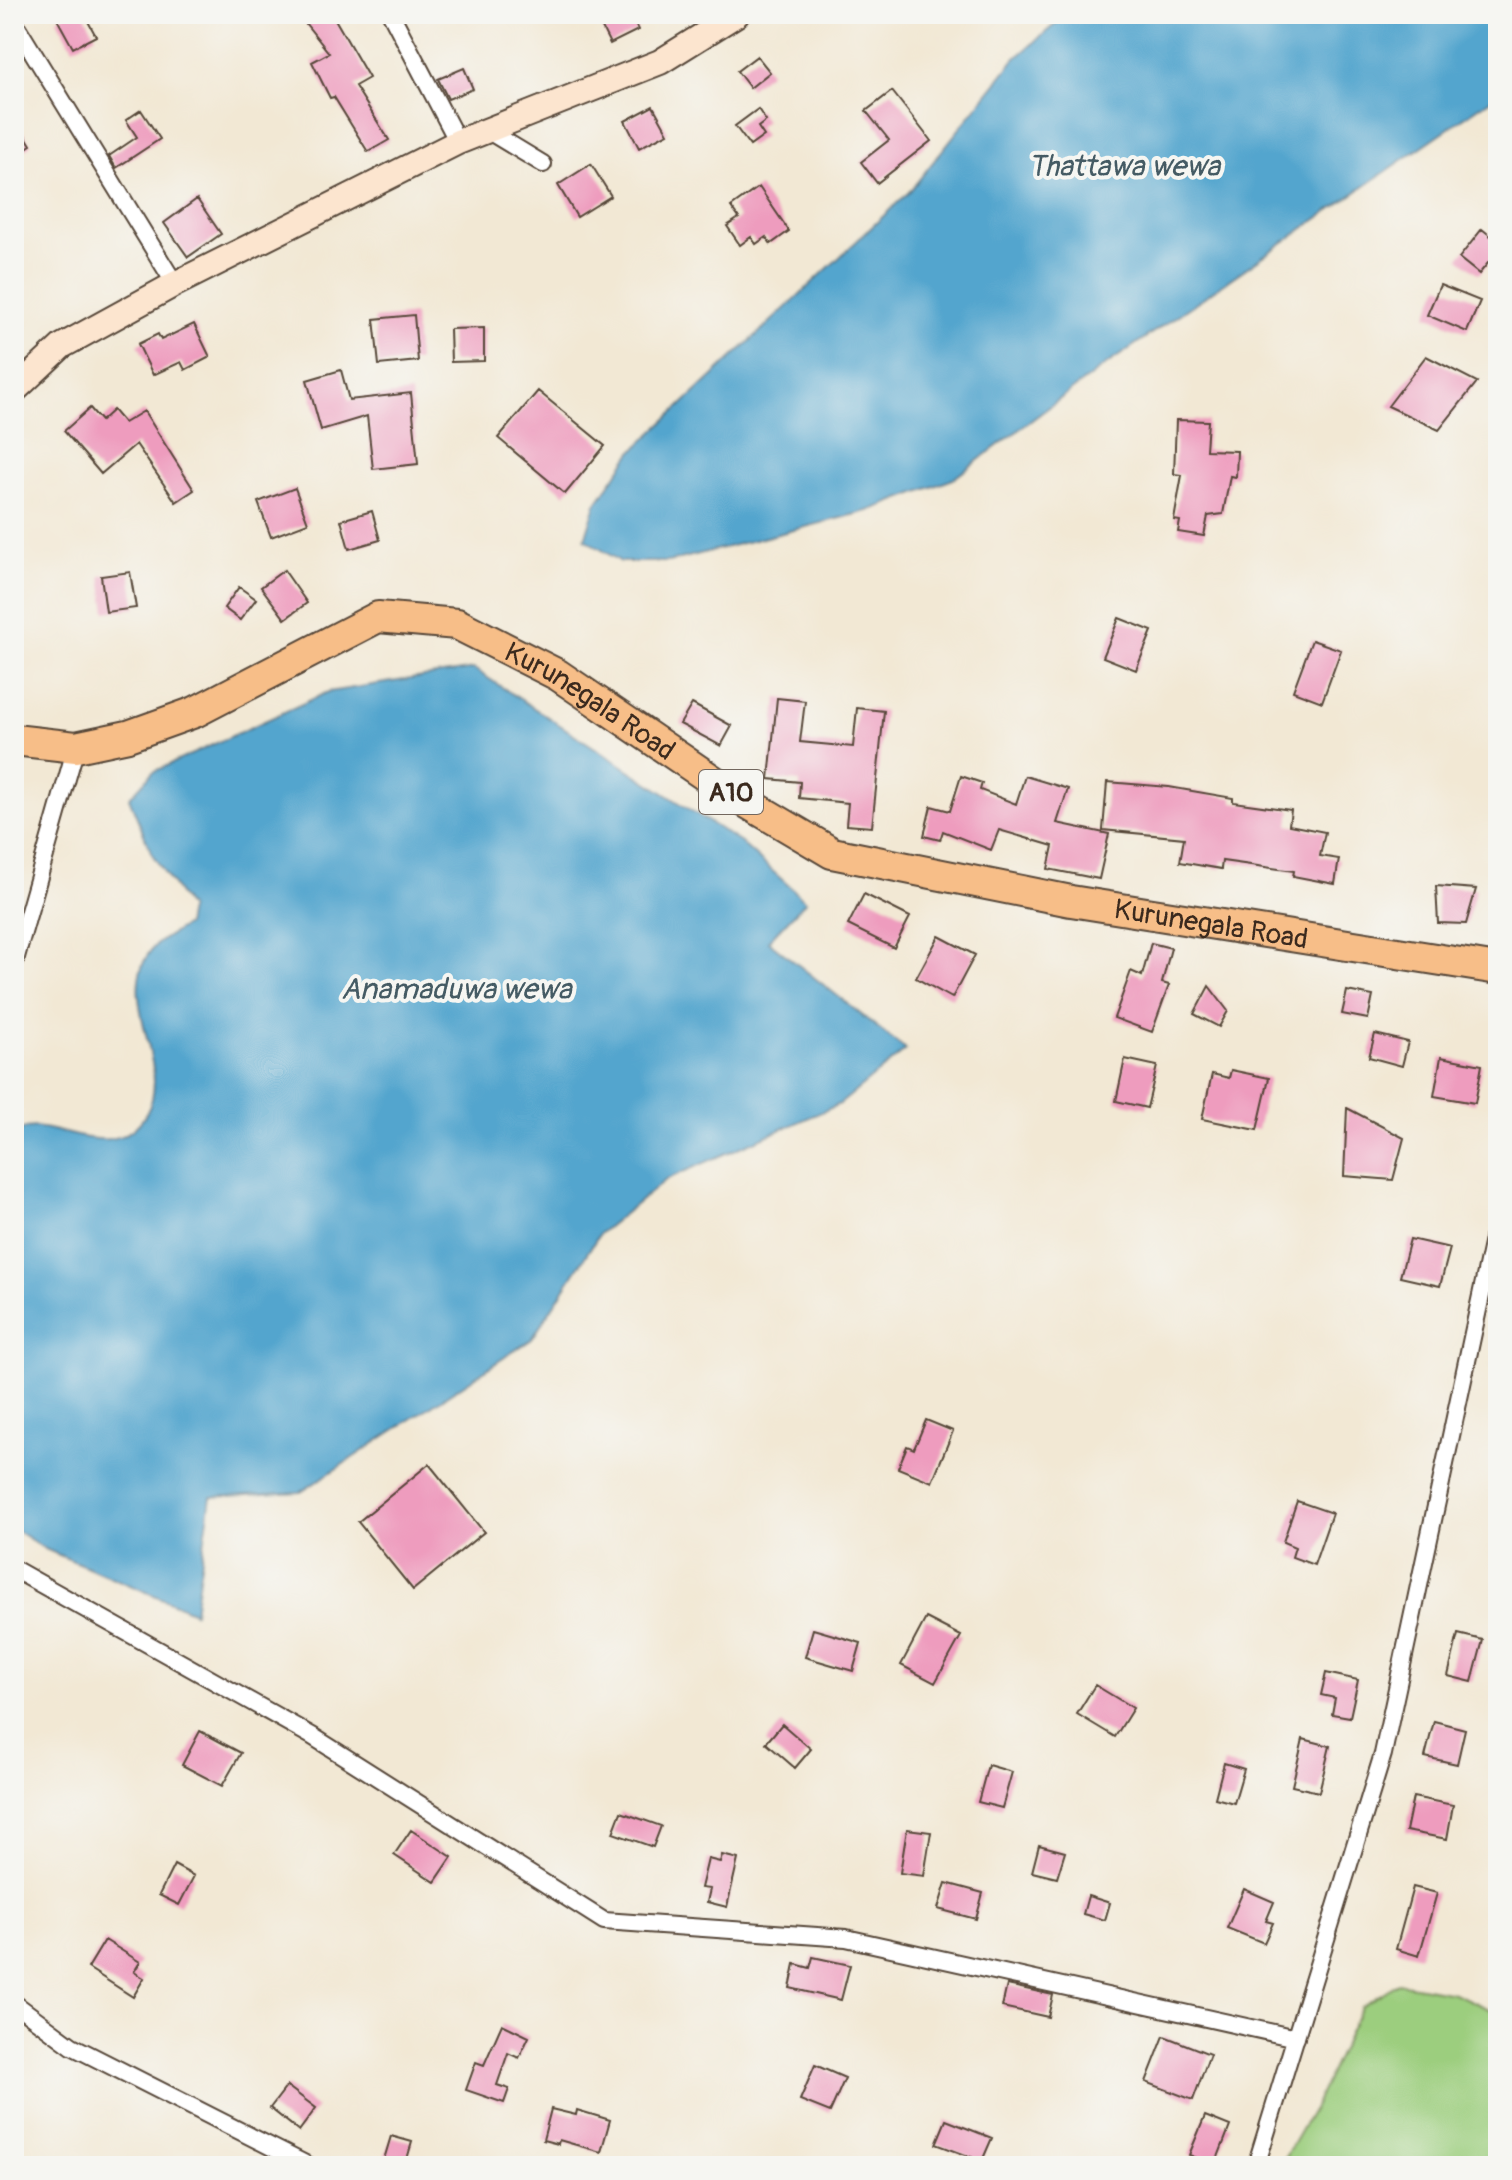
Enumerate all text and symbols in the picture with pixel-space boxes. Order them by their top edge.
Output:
water label: Thattawa wewa [1028,148,1222,185]
street label: Kurunegala Road [498,635,681,769]
road number: A10 [699,770,763,814]
street label: Kurunegala Road [1112,892,1310,957]
water label: Anamaduwa wewa [341,971,573,1008]

